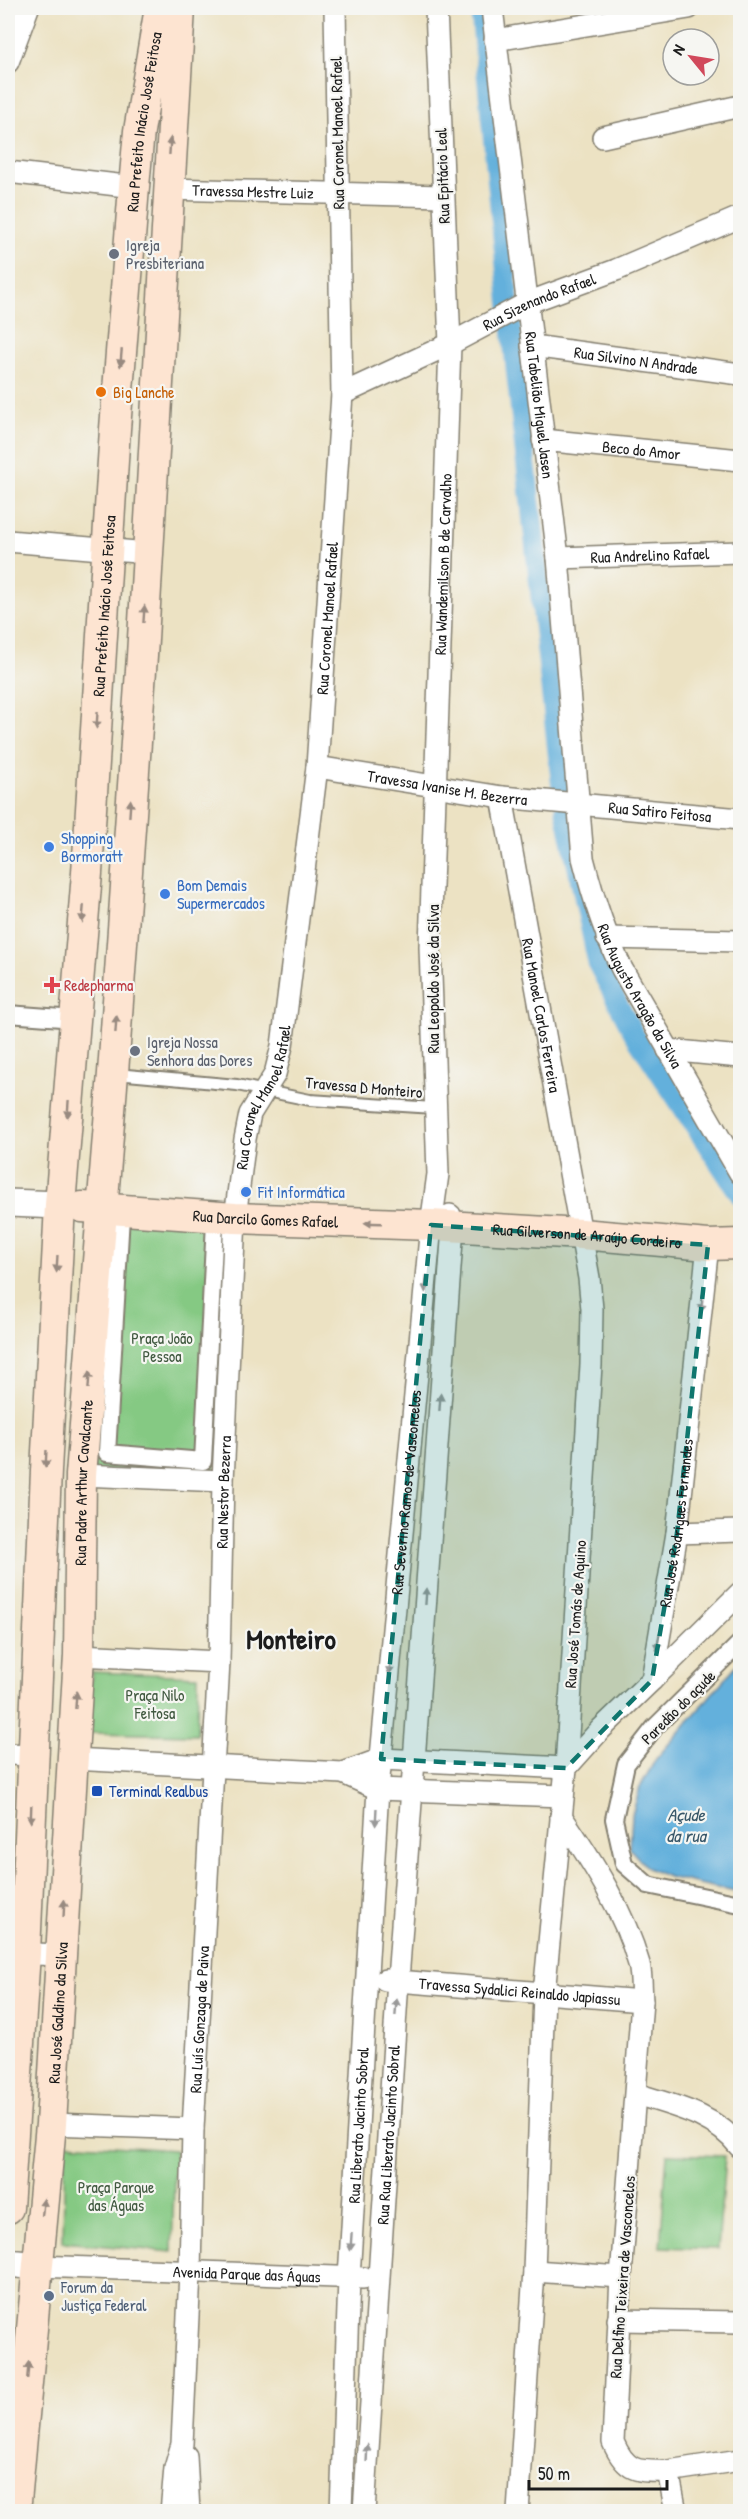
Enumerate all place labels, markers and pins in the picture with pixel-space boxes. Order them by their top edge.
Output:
place label: Igreja Presbiteriana [126,234,204,274]
marker: Igreja Presbiteriana [107,247,121,261]
place label: Big Lanche [113,381,175,403]
marker: Big Lanche [94,385,108,399]
place label: Shopping Bormoratt [61,827,123,867]
marker: Shopping Bormoratt [42,840,56,854]
place label: Bom Demais Supermercados [177,874,265,914]
marker: Bom Demais Supermercados [158,887,172,901]
place label: Redepharma [64,974,133,996]
marker: Redepharma [45,978,59,992]
place label: Igreja Nossa Senhora das Dores [147,1031,252,1071]
marker: Igreja Nossa Senhora das Dores [128,1044,142,1058]
place label: Fit Informática [257,1181,345,1203]
marker: Fit Informática [239,1185,253,1199]
place label: Terminal Realbus [109,1780,208,1802]
marker: Terminal Realbus [90,1784,104,1798]
place label: Forum da Justiça Federal [60,2276,147,2316]
marker: Forum da Justiça Federal [42,2289,56,2303]

